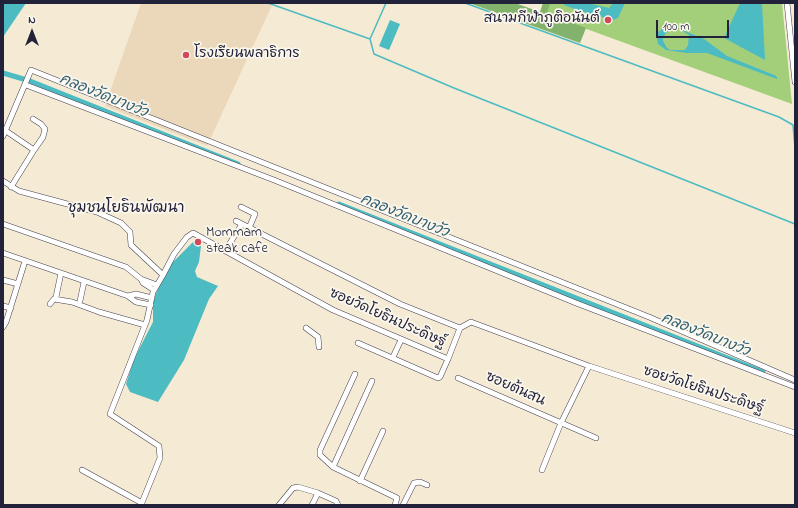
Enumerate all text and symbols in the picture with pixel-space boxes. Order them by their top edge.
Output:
north arrow [12,12,52,52]
text: N [28,12,36,28]
place label: สนามกีฬาภูติอนันต์ [484,12,600,28]
scale bar [658,12,731,38]
marker: สนามกีฬาภูติอนันต์ [603,15,613,25]
text: 100 m [663,18,690,36]
place label: โรงเรียนพลาธิการ [194,47,300,63]
marker: โรงเรียนพลาธิการ [181,50,191,60]
water label: คลองวัดบางวัว [56,71,150,123]
water label: คลองวัดบางวัว [357,191,451,243]
district label: ชุมชนโยธินพัฒนา [68,201,184,219]
place label: Mommam steak cafe [206,226,268,258]
marker: Mommam steak cafe [193,237,203,247]
street label: ซอยวัดโยธินประดิษฐ์ [326,286,448,352]
water label: คลองวัดบางวัว [658,310,752,362]
street label: ซอยวัดโยธินประดิษฐ์ [640,364,766,418]
street label: ซอยต้นสน [482,369,548,411]

